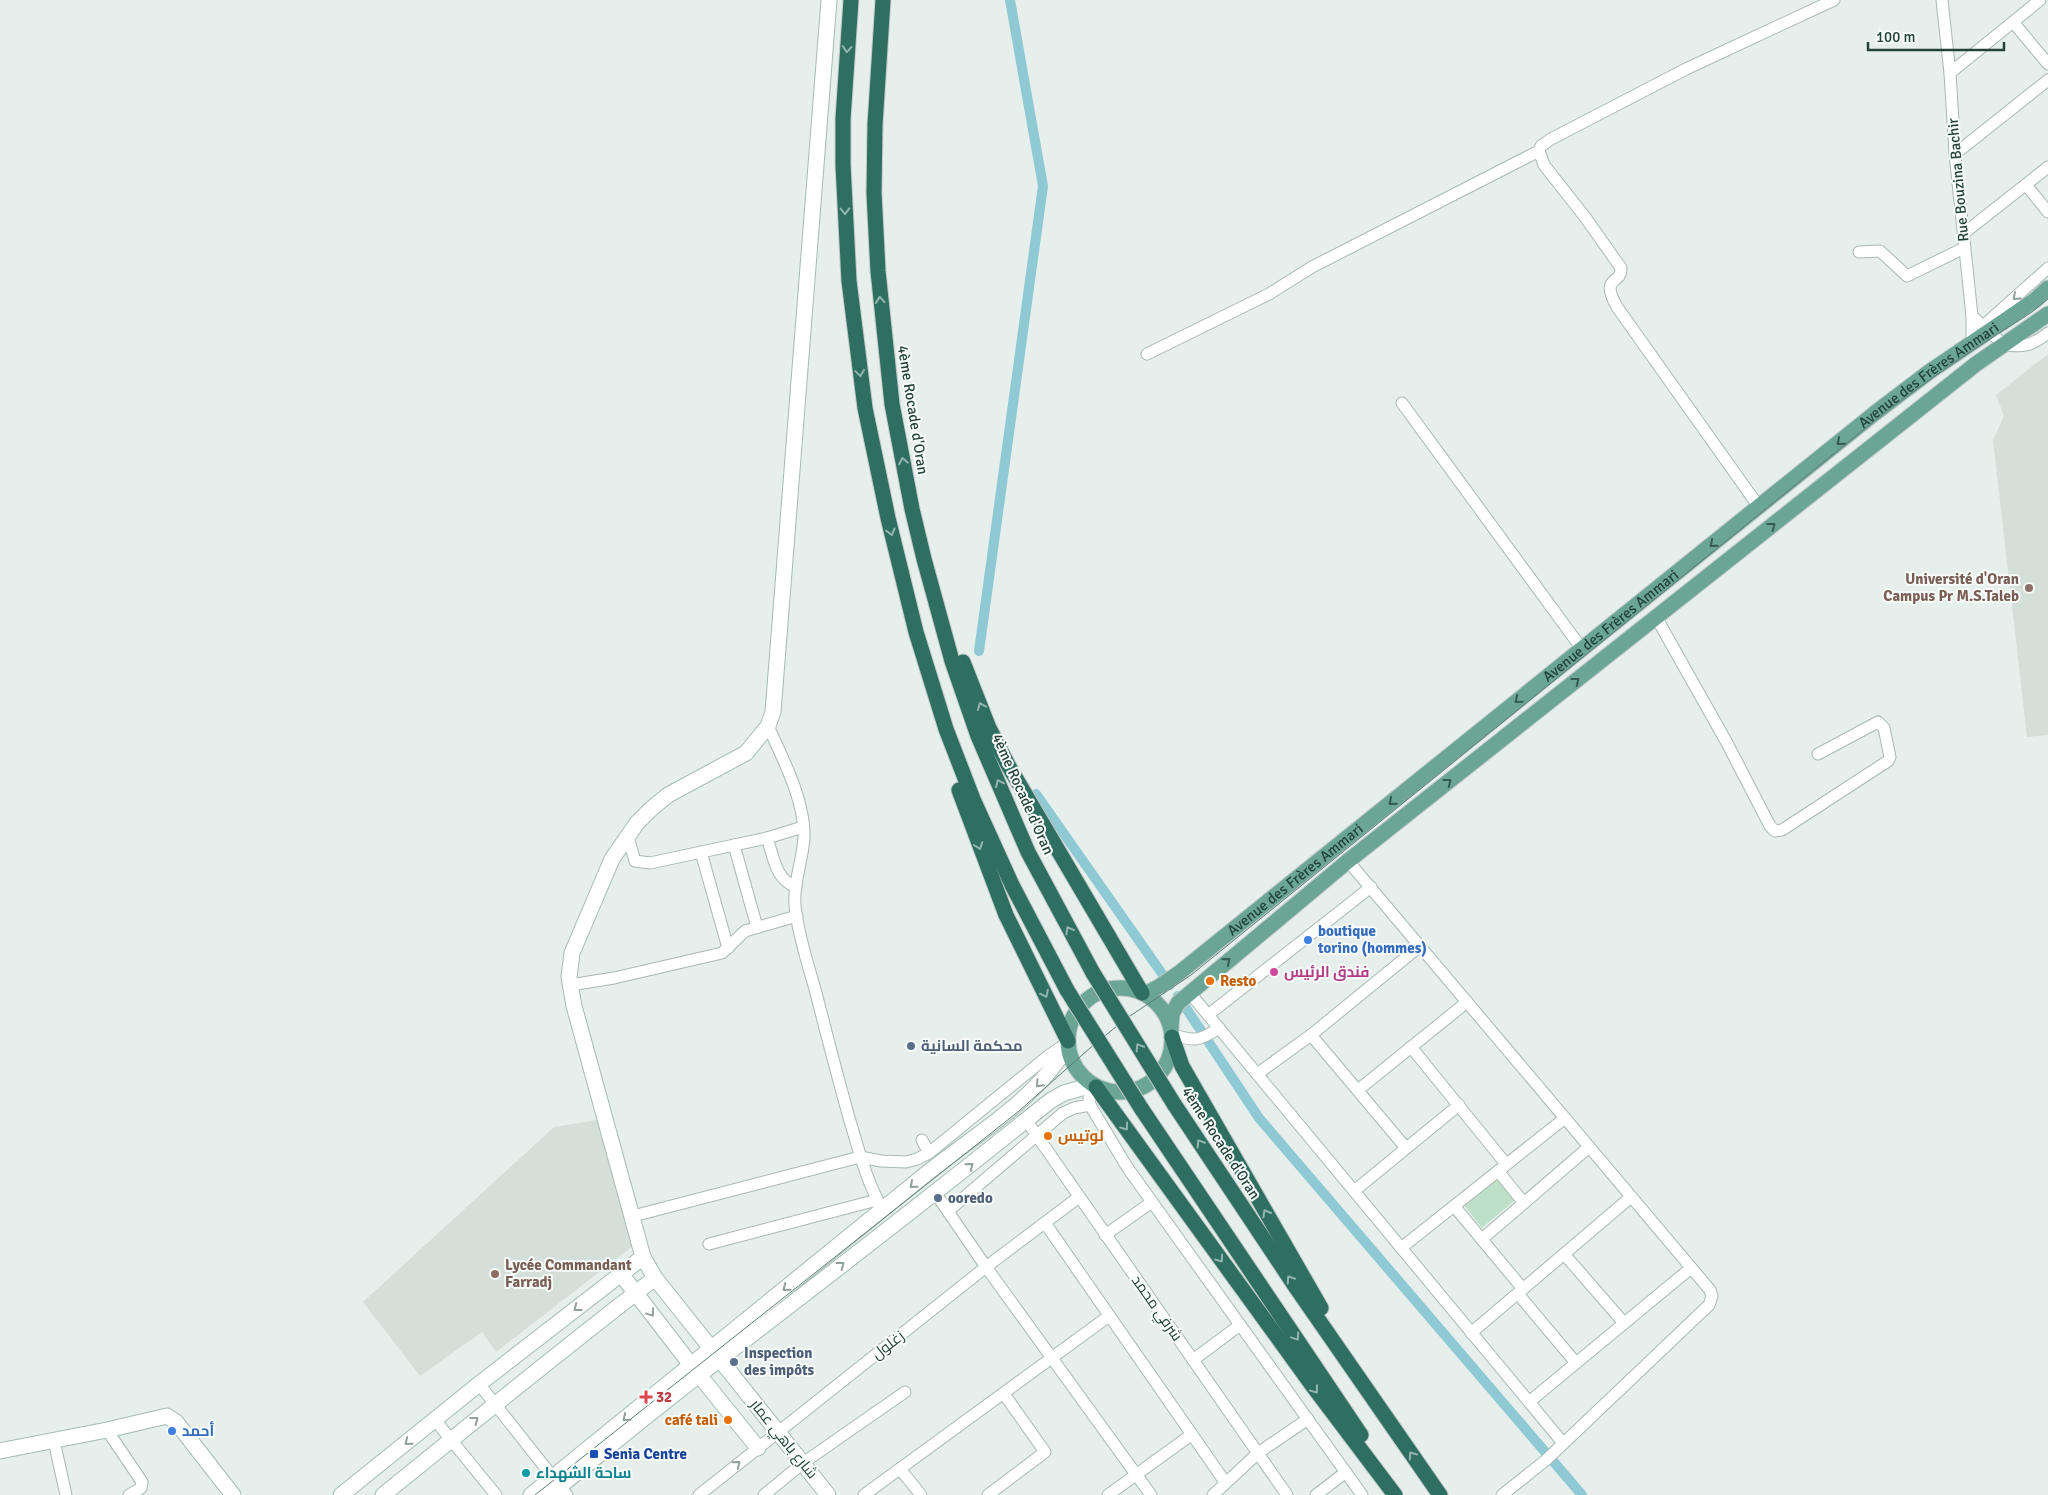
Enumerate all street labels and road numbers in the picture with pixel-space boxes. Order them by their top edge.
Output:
street label: Rue Bouzina Bachir [1944,117,1972,243]
street label: Avenue des Frères Ammari [1855,318,2002,432]
street label: 4ème Rocade d'Oran [894,344,932,476]
street label: Avenue des Frères Ammari [1539,566,1682,686]
street label: 4ème Rocade d'Oran [988,731,1058,857]
street label: Avenue des Frères Ammari [1224,820,1367,940]
street label: 4ème Rocade d'Oran [1178,1083,1264,1203]
street label: شرفي محمد [1125,1272,1186,1346]
street label: زغلول [868,1327,908,1363]
street label: شارع باهي عمار [744,1395,821,1484]

